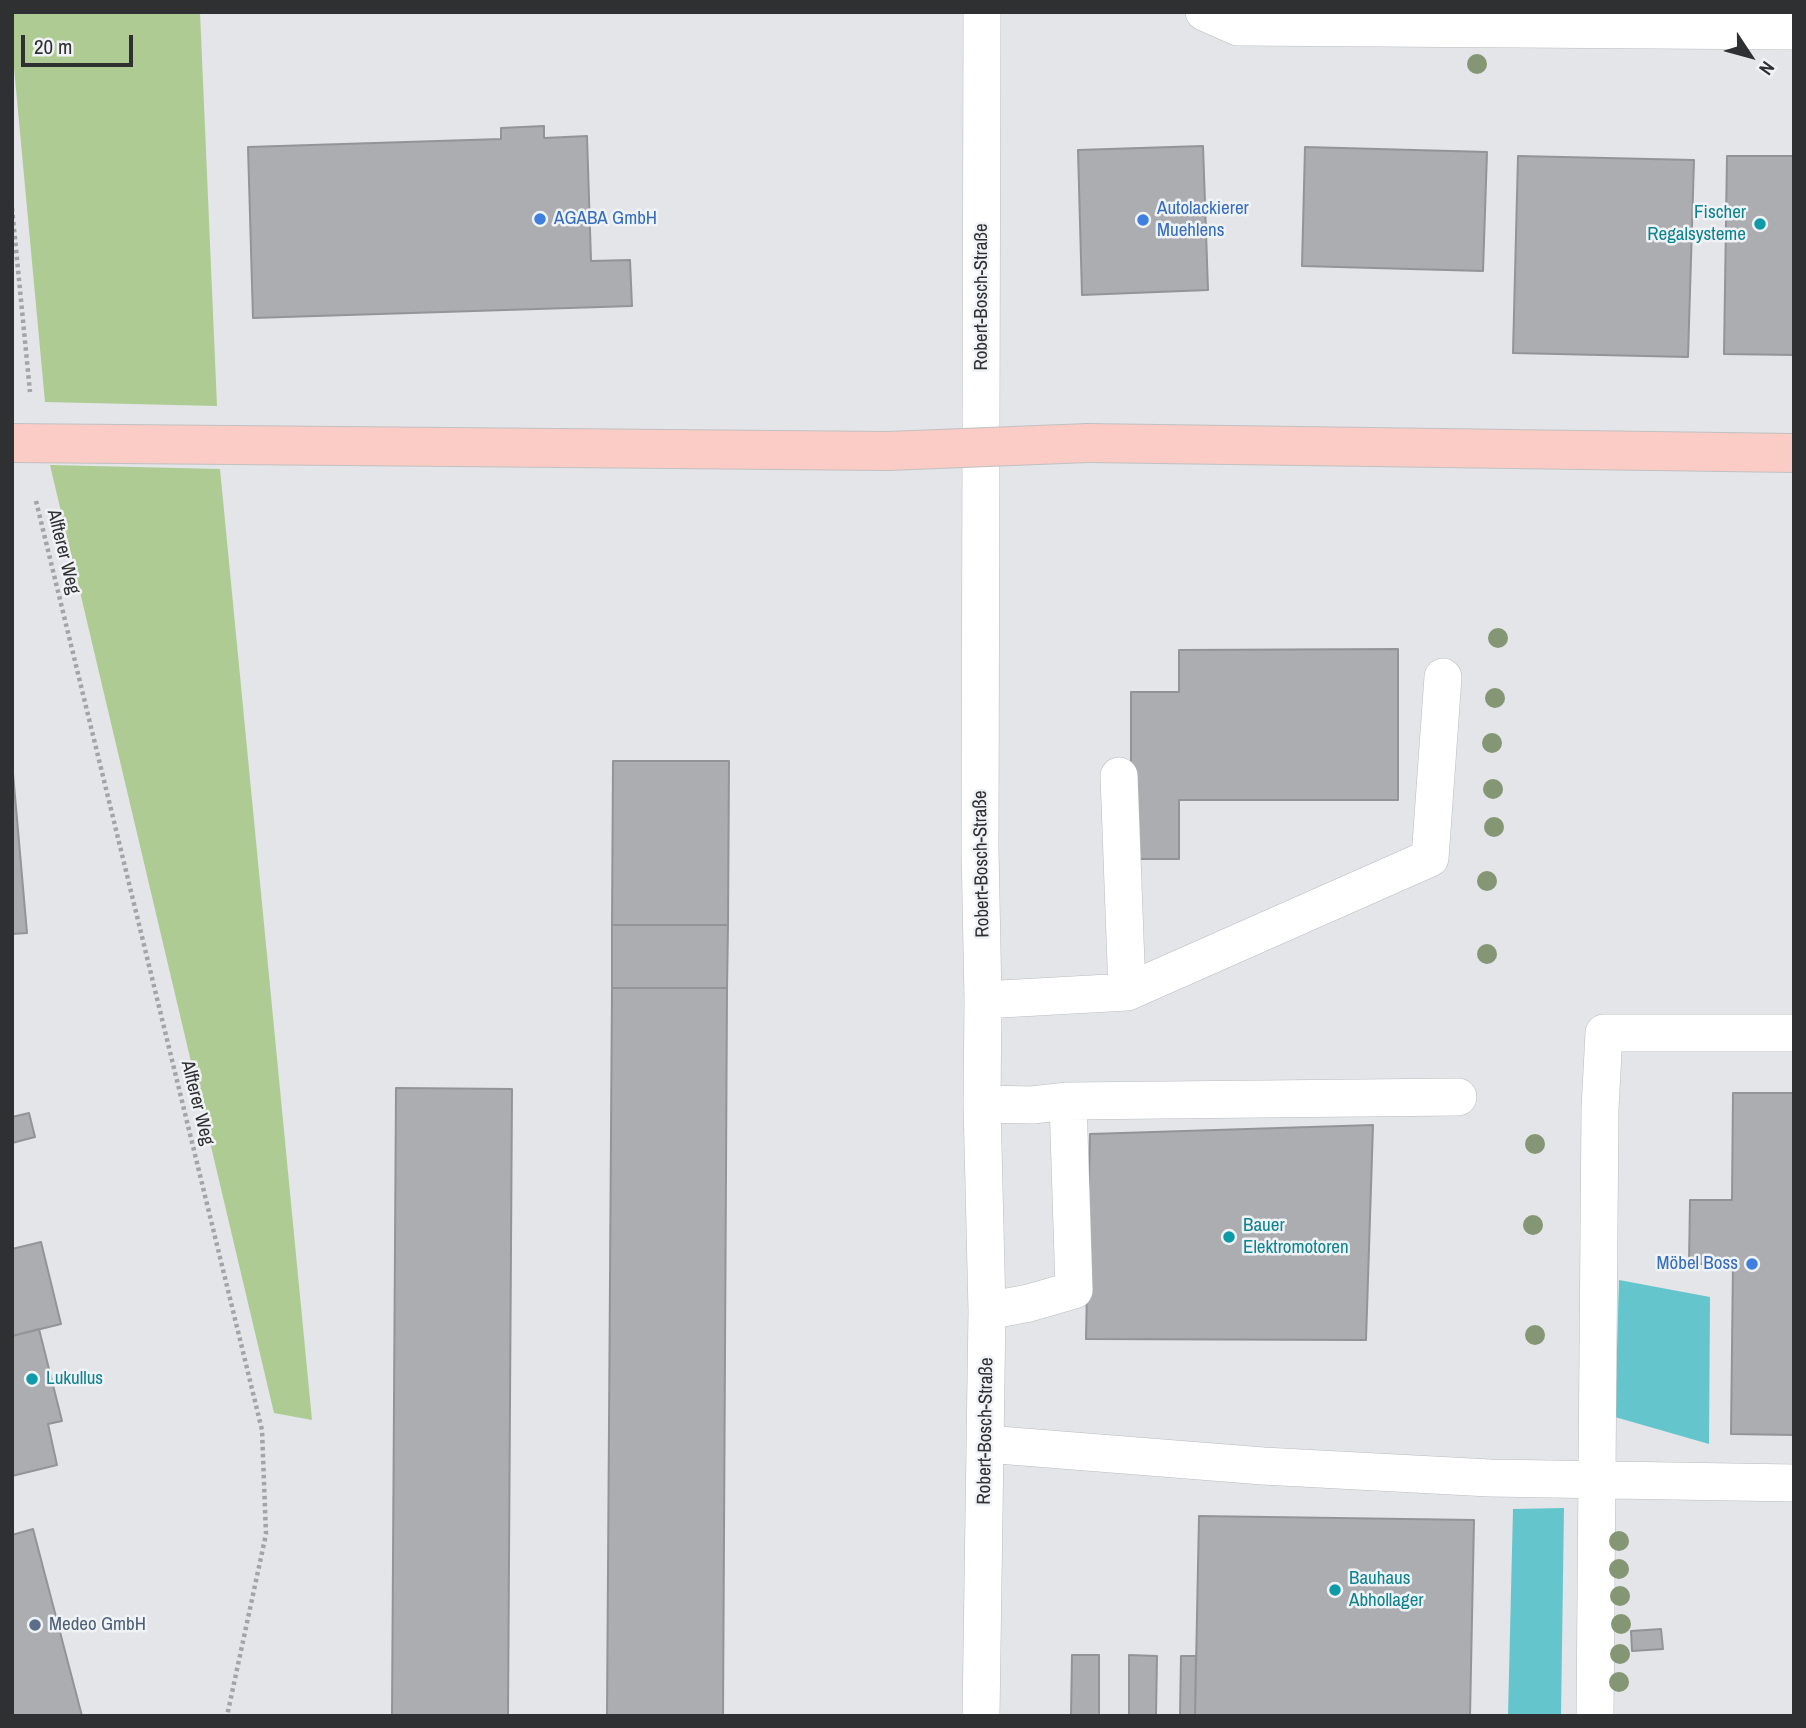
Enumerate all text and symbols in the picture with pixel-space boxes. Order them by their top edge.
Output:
scale bar [24,21,136,65]
north arrow [1715,21,1785,91]
text: 20 m [34,32,72,61]
text: N [1753,56,1781,81]
place label: Autolackierer Muehlens [1157,198,1249,242]
place label: Fischer Regalsysteme [1647,202,1746,246]
place label: AGABA GmbH [554,208,657,230]
marker: AGABA GmbH [532,211,548,227]
marker: Autolackierer Muehlens [1135,212,1151,228]
marker: Fischer Regalsysteme [1752,216,1768,232]
street label: Robert-Bosch-Straße [971,223,993,371]
street label: Alfterer Weg [41,507,85,597]
street label: Robert-Bosch-Straße [969,790,995,938]
street label: Alfterer Weg [175,1058,219,1148]
place label: Bauer Elektromotoren [1243,1215,1349,1259]
marker: Bauer Elektromotoren [1221,1229,1237,1245]
place label: Möbel Boss [1657,1253,1738,1275]
marker: Möbel Boss [1744,1256,1760,1272]
street label: Robert-Bosch-Straße [973,1357,999,1505]
place label: Lukullus [46,1368,103,1390]
marker: Lukullus [24,1371,40,1387]
place label: Bauhaus Abhollager [1349,1568,1423,1612]
marker: Bauhaus Abhollager [1327,1582,1343,1598]
place label: Medeo GmbH [49,1614,146,1636]
marker: Medeo GmbH [27,1617,43,1633]

